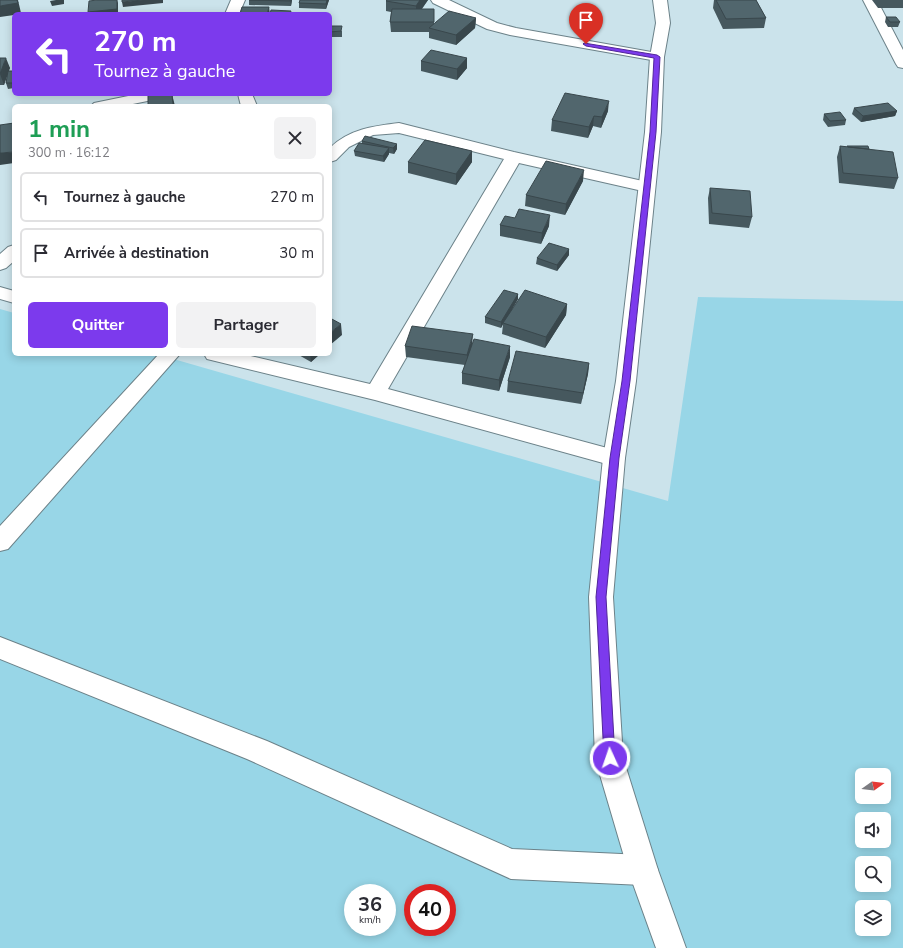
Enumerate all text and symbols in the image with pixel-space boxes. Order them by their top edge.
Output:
pin [569,3,603,44]
icon: arrive [575,9,597,31]
text: 270 m [94,23,177,61]
icon: left [28,28,80,80]
text: Tournez à gauche [94,59,235,83]
text: 1 min [28,113,90,145]
button: close [274,117,316,159]
text: 300 m · 16:12 [28,144,110,162]
icon: left [30,186,52,208]
text: Tournez à gauche [64,187,186,207]
text: 270 m [270,187,314,207]
icon: arrive [30,242,52,264]
text: Arrivée à destination [64,243,209,263]
text: 30 m [279,243,314,263]
button: Quitter [28,302,168,348]
button: Partager [176,302,316,348]
position arrow [589,737,631,779]
north arrow [855,768,891,804]
map controls [855,768,891,936]
button: sound [855,812,891,848]
button: search [855,856,891,892]
speed limit sign: 40 [404,884,456,936]
text: 36 [358,891,382,918]
button: layers [855,900,891,936]
text: km/h [359,913,381,927]

